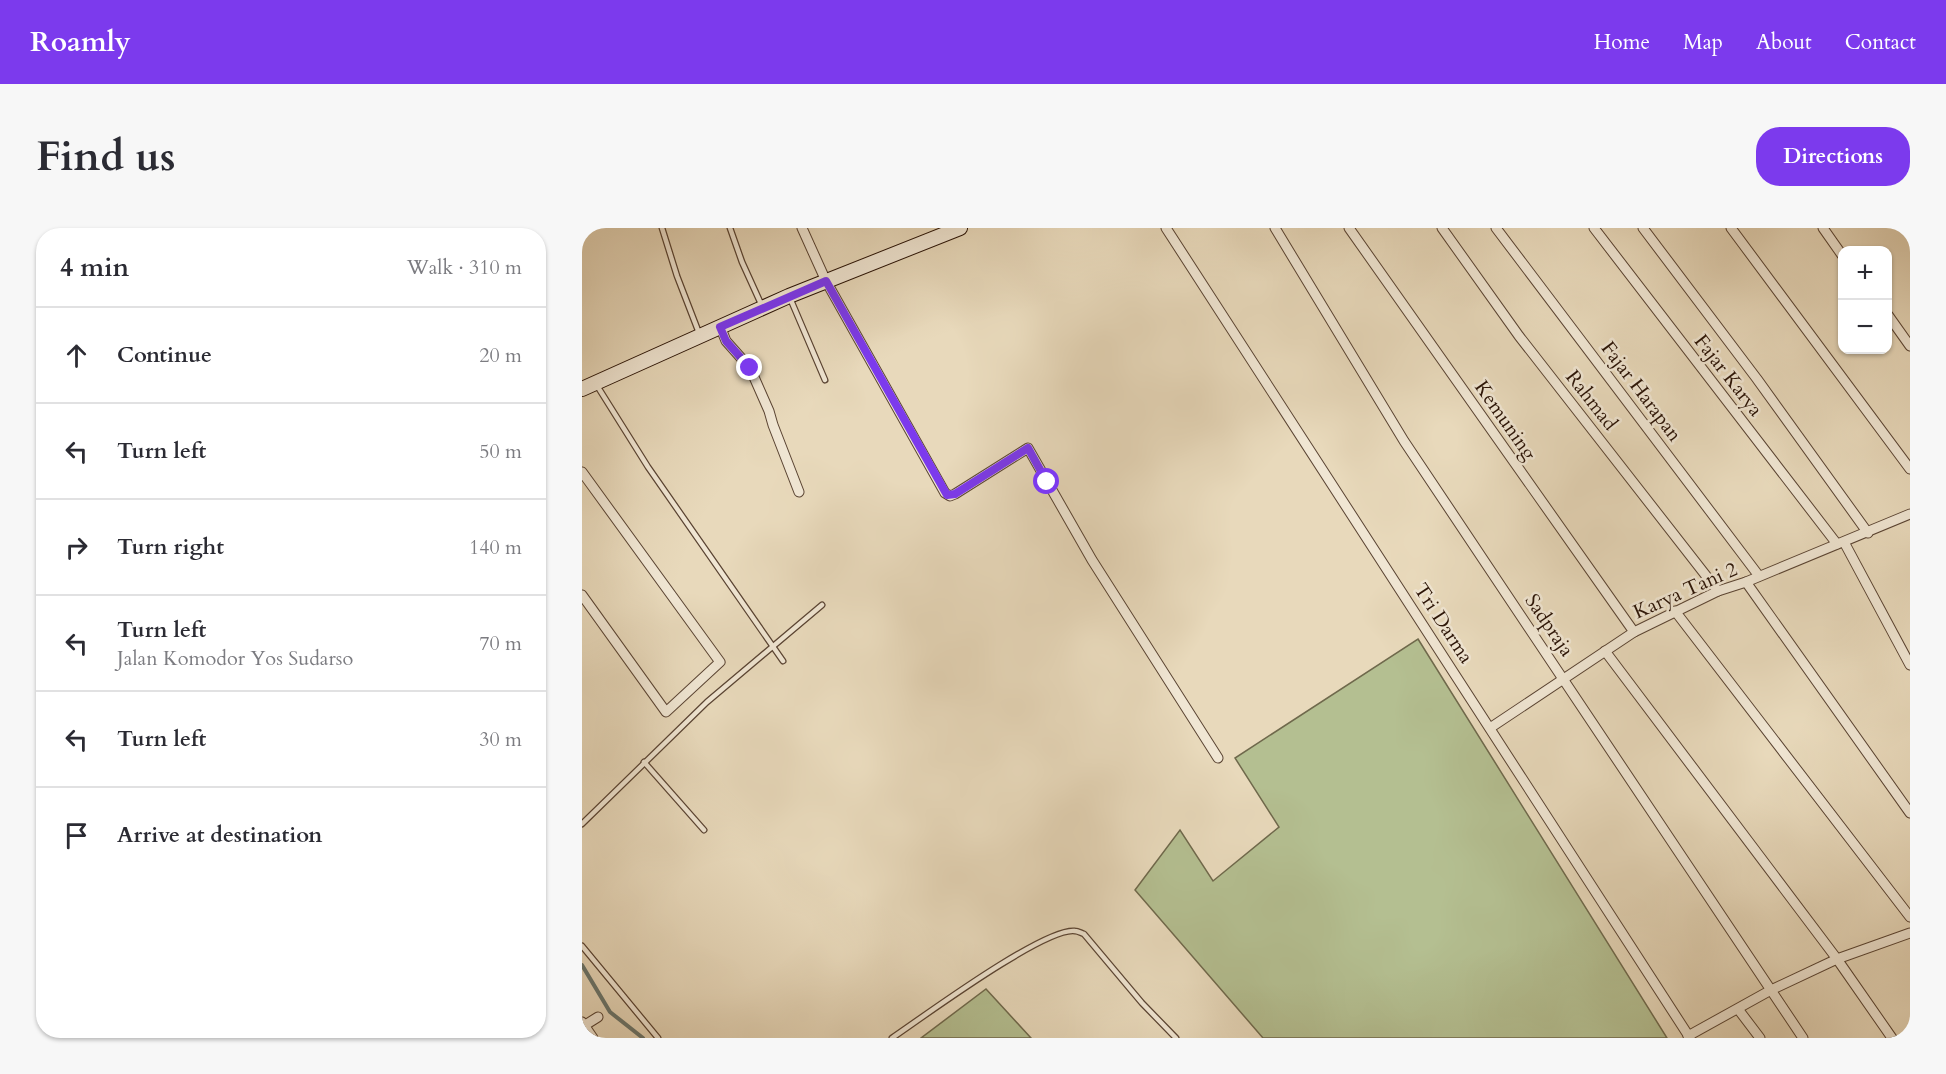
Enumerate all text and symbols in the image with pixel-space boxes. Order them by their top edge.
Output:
text: Roamly [30,23,131,61]
text: Home [1594,28,1650,57]
text: Map [1683,28,1723,57]
text: About [1756,28,1812,57]
text: Contact [1845,28,1916,57]
button: Directions [1756,127,1910,186]
text: Find us [36,128,176,185]
map controls [1838,246,1892,354]
button: + [1838,246,1892,300]
text: 4 min [60,250,129,285]
text: Walk · 310 m [407,254,522,281]
button: − [1838,300,1892,354]
street label: Fajar Karya [1688,329,1769,422]
street label: Fajar Harapan [1595,336,1689,447]
icon: ahead [60,339,93,372]
text: Continue [117,340,212,370]
text: 20 m [479,342,522,369]
route end [736,354,762,380]
street label: Rahmad [1560,365,1624,436]
street label: Kemuning [1468,375,1543,466]
icon: left [60,435,93,468]
text: Turn left [117,436,206,466]
text: 50 m [479,438,522,465]
route start [1033,468,1059,494]
icon: right [60,531,93,564]
text: Turn right [117,532,224,562]
text: 140 m [469,534,522,561]
street label: Karya Tani 2 [1629,555,1742,625]
street label: Tri Darma [1408,578,1480,669]
street label: Sadpraja [1519,589,1581,662]
text: Turn left [117,615,206,645]
icon: left [60,627,93,660]
text: 70 m [479,630,522,657]
text: Jalan Komodor Yos Sudarso [117,645,353,672]
icon: left [60,723,93,756]
text: Turn left [117,724,206,754]
text: 30 m [479,726,522,753]
icon: arrive [60,819,93,852]
text: Arrive at destination [117,820,322,850]

